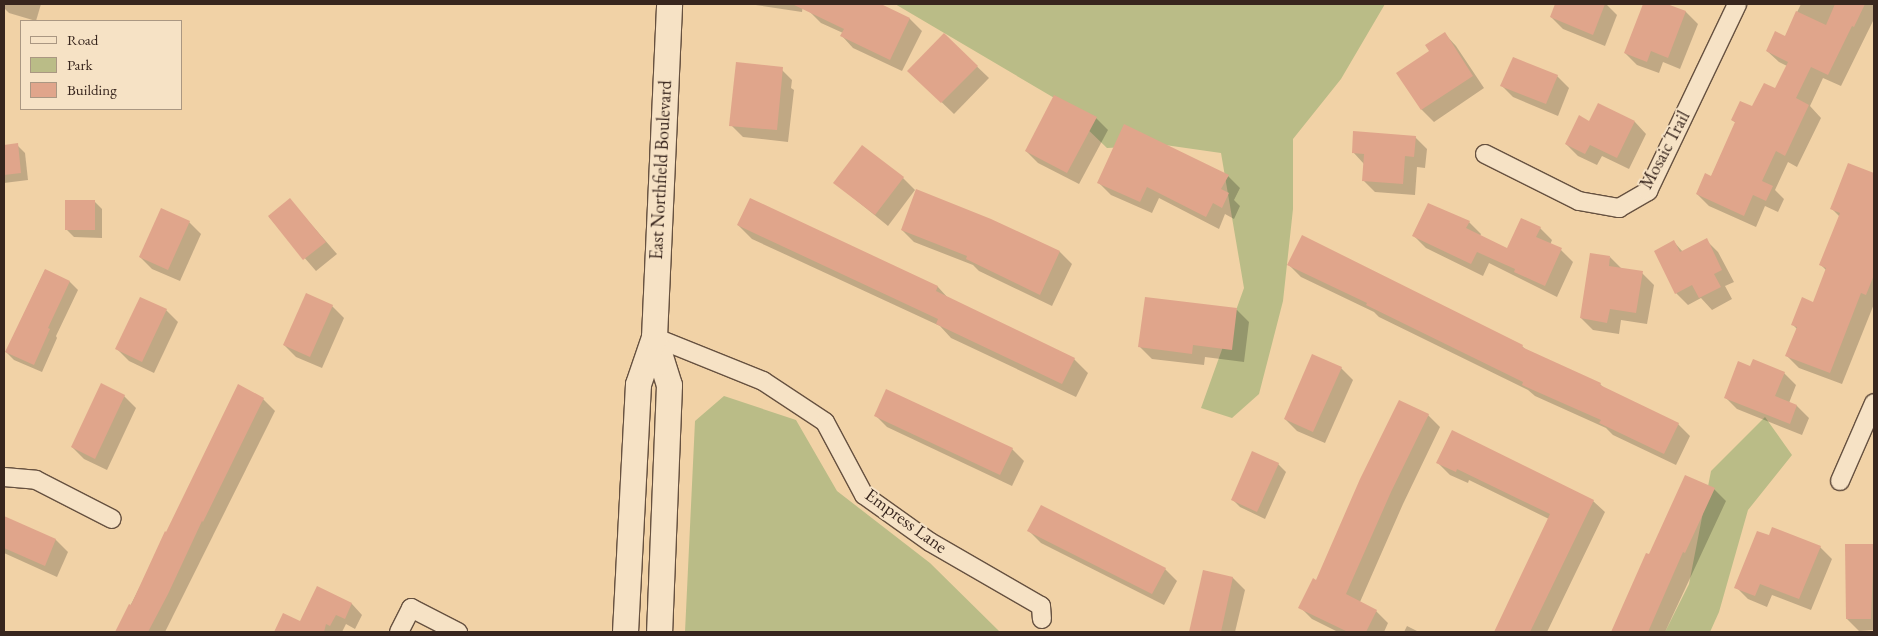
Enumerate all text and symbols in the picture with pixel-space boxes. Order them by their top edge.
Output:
legend [20,20,182,110]
text: Road [67,30,98,49]
text: Park [67,55,93,74]
text: Building [67,80,117,99]
street label: East Northfield Boulevard [646,80,676,260]
street label: Mosaic Trail [1635,107,1695,193]
street label: Empress Lane [861,484,951,558]

